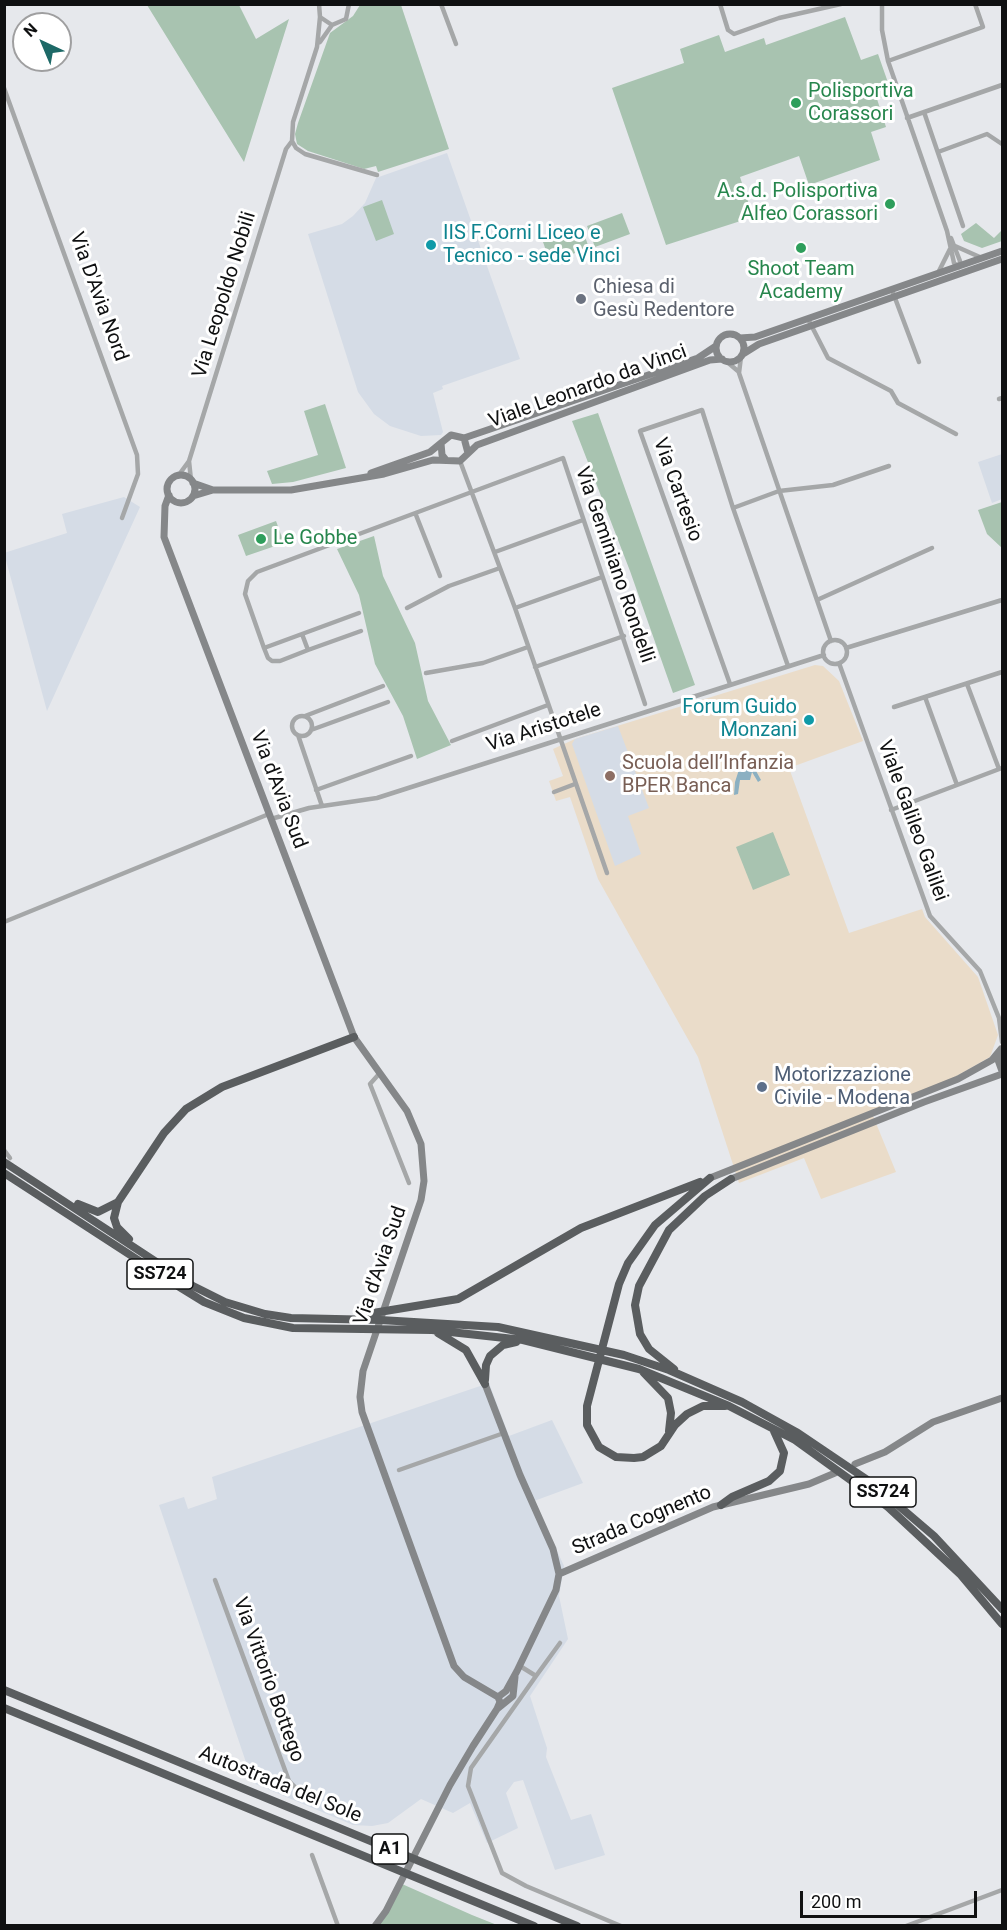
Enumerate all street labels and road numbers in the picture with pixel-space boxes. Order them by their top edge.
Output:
street label: Via Leopoldo Nobili [188,209,262,381]
street label: Via D'Avia Nord [64,229,132,365]
street label: Viale Leonardo da Vinci [486,340,690,434]
street label: Via Cartesio [647,435,707,545]
street label: Via Geminiano Rondelli [569,464,659,666]
street label: Via Aristotele [484,698,604,758]
street label: Via d'Avia Sud [245,728,311,852]
street label: Viale Galileo Galilei [872,737,952,905]
street label: Via d'Avia Sud [349,1203,413,1329]
road number: SS724 [127,1259,193,1289]
road number: SS724 [850,1477,916,1507]
street label: Strada Cognento [569,1481,715,1561]
street label: Via Vittorio Bottego [227,1594,309,1766]
street label: Autostrada del Sole [195,1741,365,1829]
road number: A1 [372,1834,408,1864]

